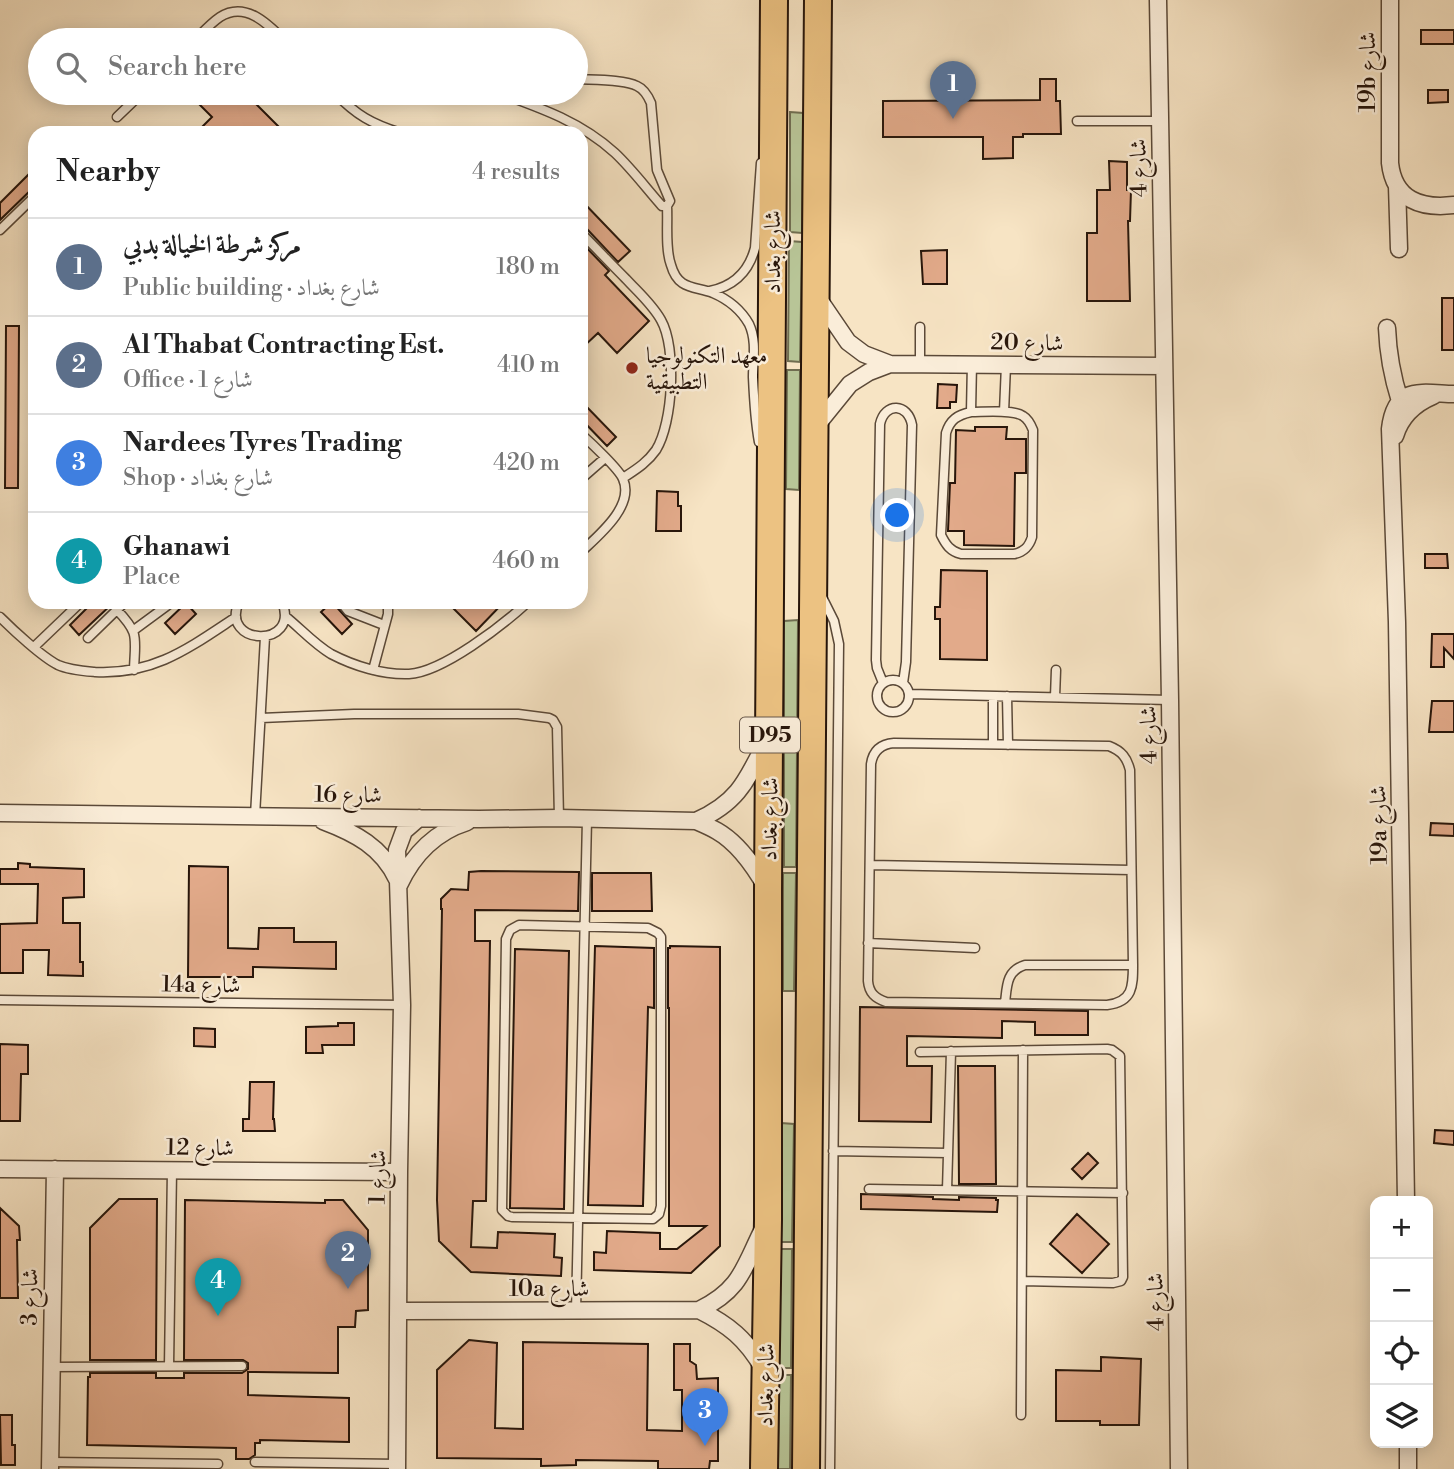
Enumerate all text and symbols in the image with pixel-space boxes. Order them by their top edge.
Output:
search box [28,28,588,105]
street label: 19b شارع [1354,32,1387,112]
icon: search [52,48,90,86]
text: Search here [108,51,247,83]
pin: 1 [930,61,976,119]
street label: شارع 4 [1124,138,1159,197]
text: Nearby [56,153,160,191]
text: 4 results [472,158,560,186]
street label: شارع بغداد [759,210,792,294]
text: مركز شرطة الخيالة بدبي [123,229,301,261]
text: 1 [73,253,85,281]
text: 180 m [496,253,560,281]
text: Public building · شارع بغداد [123,274,380,302]
street label: شارع 20 [990,328,1064,363]
text: Al Thabat Contracting Est. [123,329,444,361]
place label: معهد التكنولوجيا التطبيقية [646,342,768,396]
text: 2 [72,351,86,379]
text: 410 m [497,351,560,379]
marker: معهد التكنولوجيا التطبيقية [624,360,640,376]
text: Office · شارع 1 [123,366,253,394]
text: Nardees Tyres Trading [123,427,402,459]
text: 3 [72,449,86,477]
text: 420 m [493,449,560,477]
text: Shop · شارع بغداد [123,464,273,492]
your location [880,498,914,532]
text: Ghanawi [123,531,230,563]
text: 4 [71,547,87,575]
text: 460 m [492,547,560,575]
text: Place [123,563,180,591]
street label: شارع 4 [1134,705,1169,764]
road number: D95 [740,718,800,752]
street label: شارع بغداد [755,777,790,861]
street label: شارع 16 [314,780,382,815]
street label: 19a شارع [1364,785,1399,865]
street label: 14a شارع [161,970,241,1005]
street label: شارع 12 [166,1133,234,1168]
street label: شارع 1 [364,1149,397,1205]
map controls [1370,1196,1433,1448]
button: + [1370,1196,1433,1259]
pin: 2 [325,1231,371,1289]
pin: 4 [195,1258,241,1316]
button: − [1370,1259,1433,1322]
street label: شارع 3 [16,1268,49,1326]
street label: شارع 4 [1141,1272,1176,1331]
street label: 10a شارع [509,1275,589,1308]
button: locate [1370,1322,1433,1385]
street label: شارع بغداد [751,1343,786,1427]
button: layers [1370,1385,1433,1448]
pin: 3 [682,1388,728,1446]

